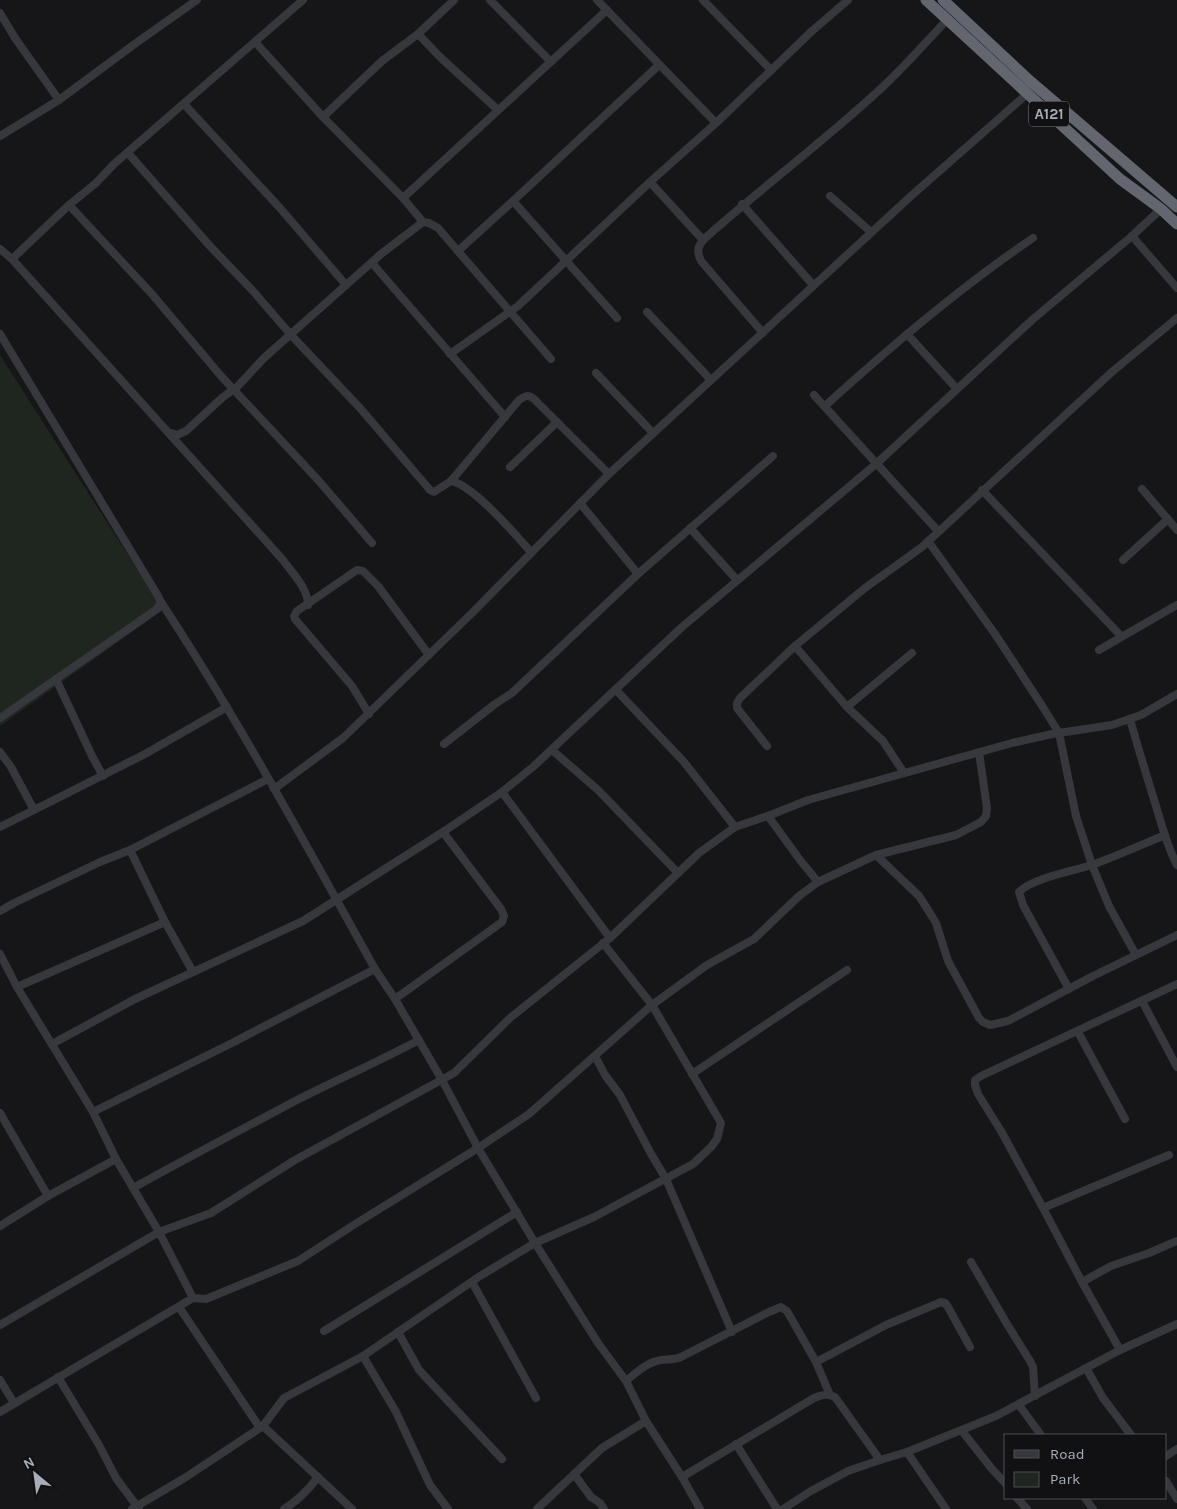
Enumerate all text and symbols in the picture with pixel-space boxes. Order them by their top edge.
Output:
road number: A121 [1029,102,1069,126]
legend [1004,1434,1167,1499]
text: Road [1050,1445,1085,1463]
north arrow [10,1449,60,1499]
text: N [20,1453,37,1473]
text: Park [1050,1470,1080,1488]

